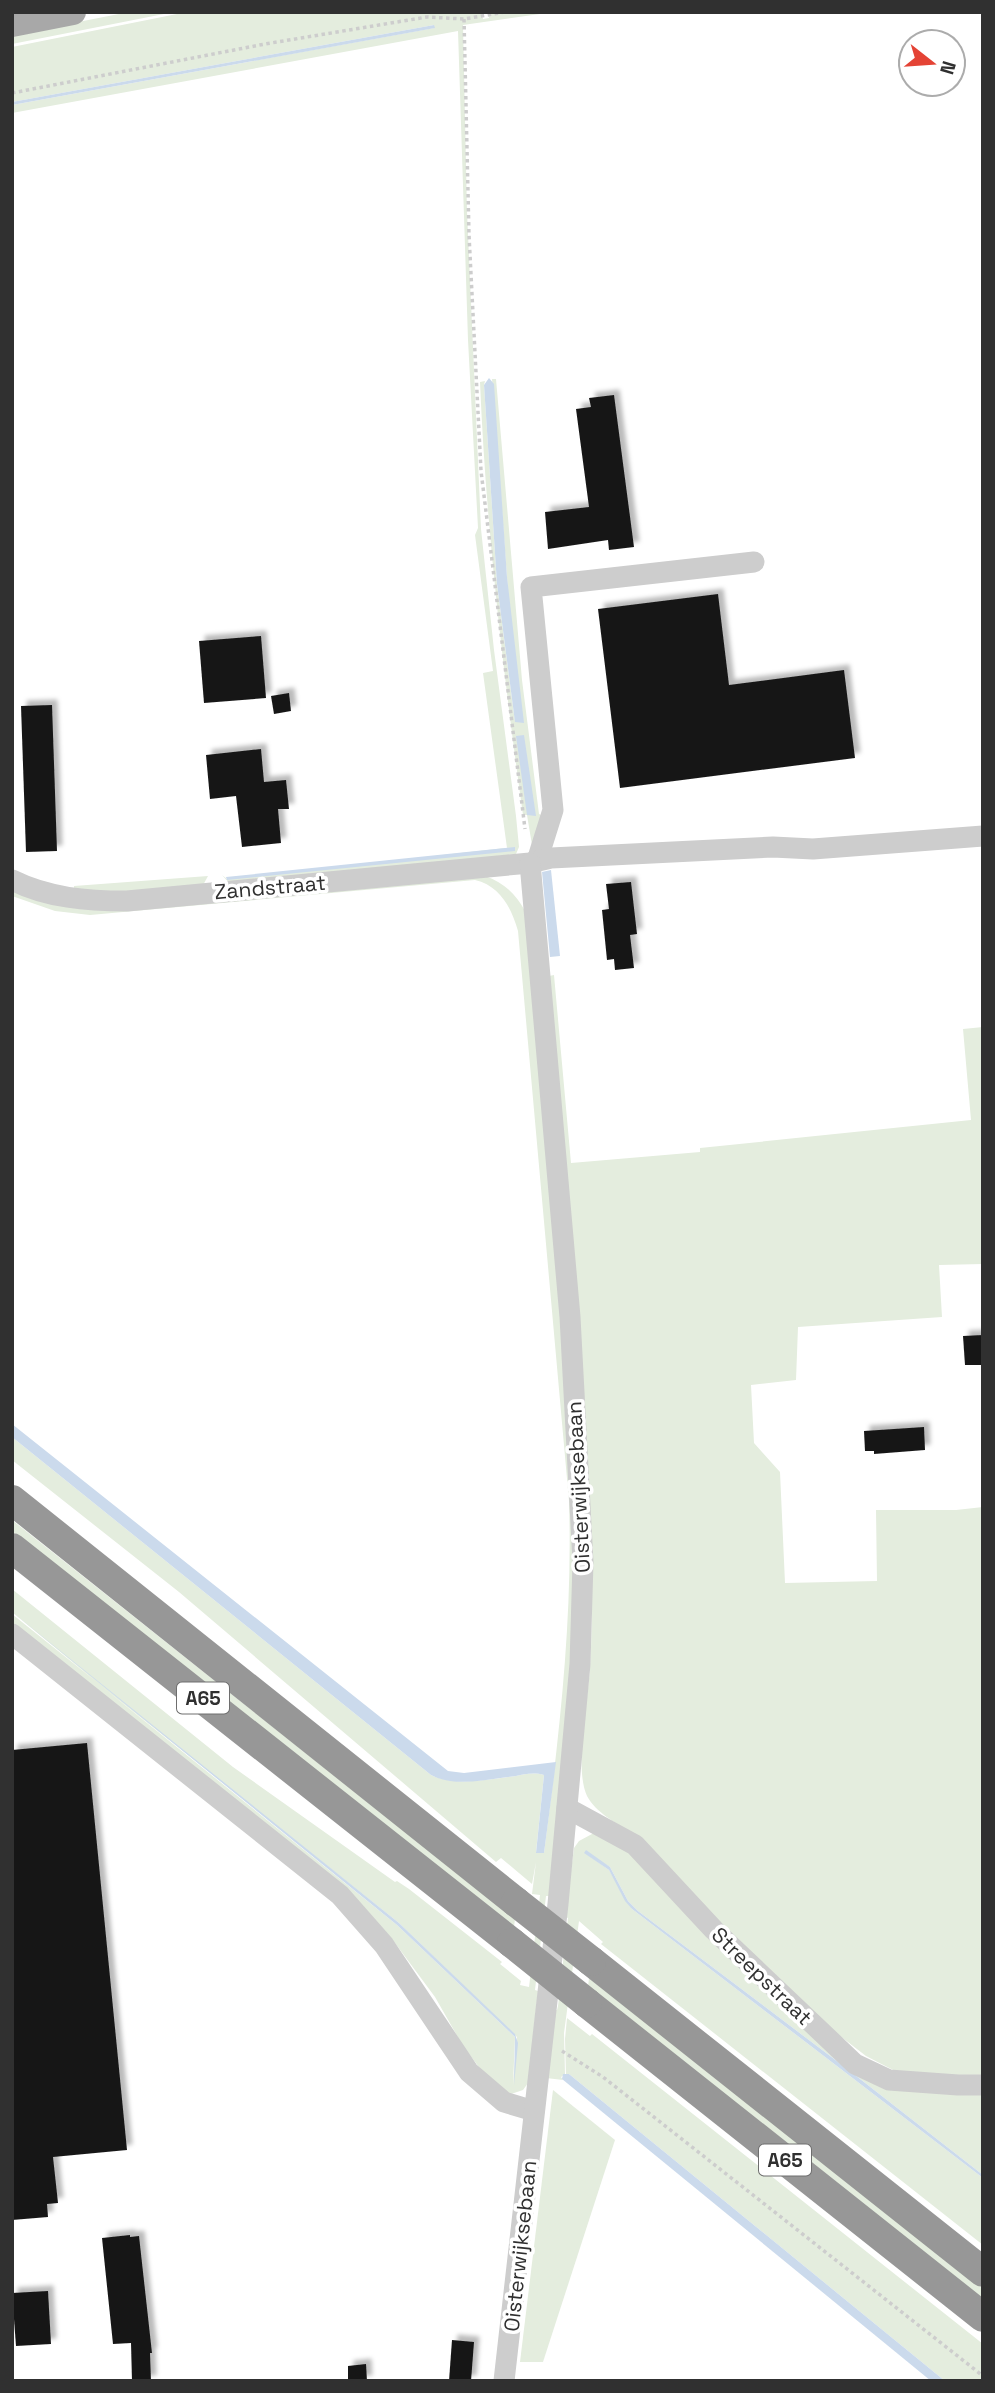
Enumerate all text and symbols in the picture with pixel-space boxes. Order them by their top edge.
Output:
north arrow [897,28,967,98]
text: N [934,58,962,78]
street label: Zandstraat [213,869,327,905]
street label: Oisterwijksebaan [560,1400,596,1574]
road number: A65 [177,1682,229,1714]
street label: Streepstraat [706,1921,818,2031]
road number: A65 [759,2144,811,2176]
street label: Oisterwijksebaan [498,2159,542,2333]

